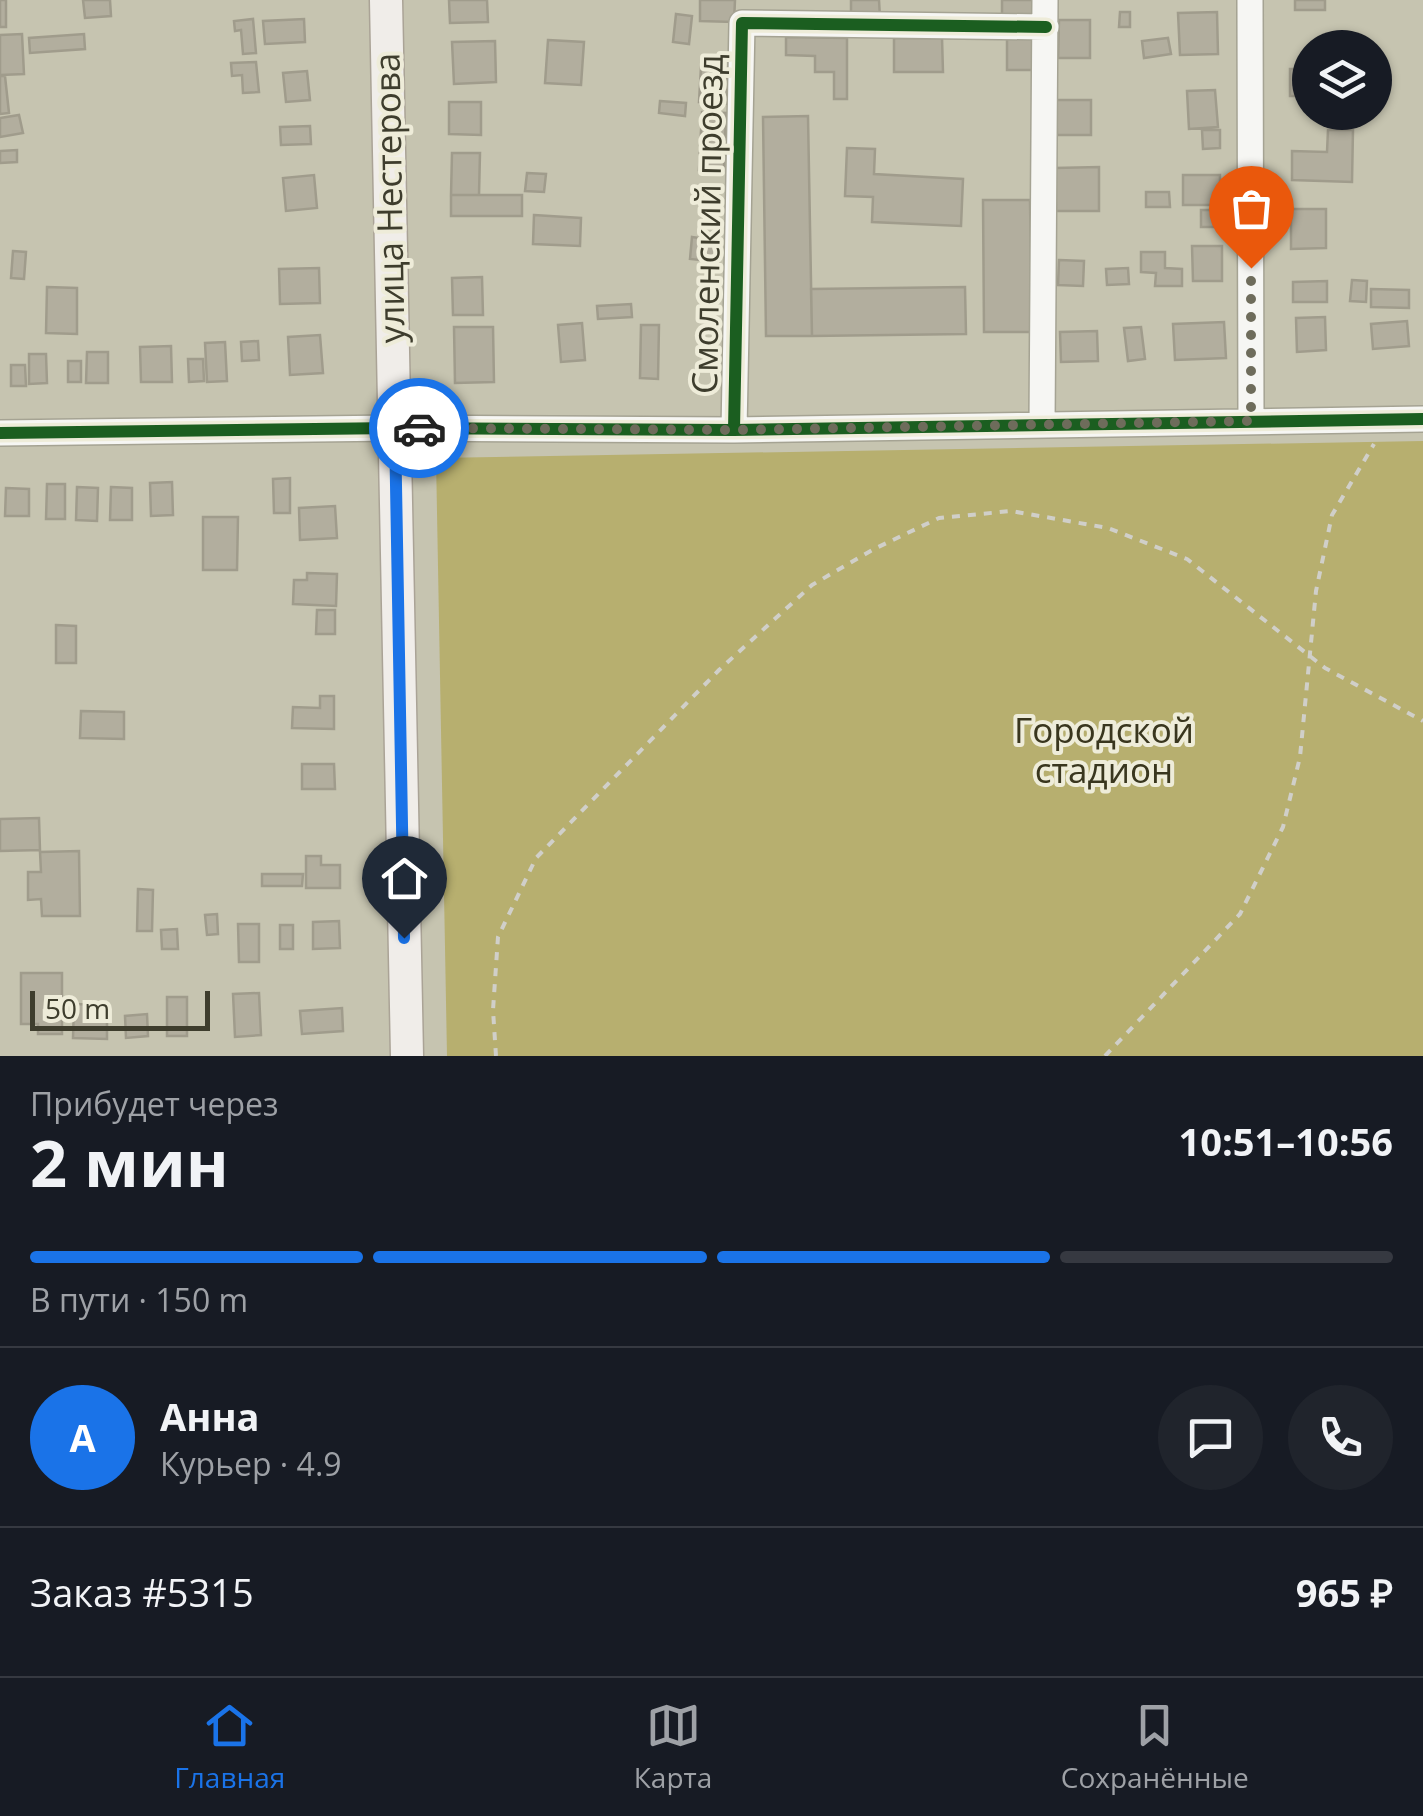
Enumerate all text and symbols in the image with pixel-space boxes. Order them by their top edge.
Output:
map controls [1292,30,1392,130]
button: layers [1292,30,1392,130]
street label: улица Нестерова [362,52,415,344]
street label: Смоленский проезд [680,54,733,394]
pin [1209,166,1294,269]
icon: bag [1224,181,1279,236]
courier [369,378,469,478]
icon: car [392,401,447,456]
park label: Городской стадион [1014,706,1194,793]
pin [362,836,447,939]
icon: home [377,851,432,906]
scale bar [30,986,210,1030]
text: 50 m [45,989,110,1027]
text: Прибудет через [30,1082,278,1125]
text: 10:51–10:56 [1179,1115,1393,1167]
text: 2 мин [30,1118,229,1206]
text: В пути · 150 m [30,1278,248,1321]
button: chat [1158,1385,1263,1490]
button: phone [1288,1385,1393,1490]
text: Анна [160,1390,260,1442]
text: А [69,1411,96,1463]
text: Курьер · 4.9 [160,1442,342,1485]
text: Заказ #5315 [30,1566,254,1618]
text: 965 ₽ [1296,1566,1393,1618]
tab: Главная [174,1698,285,1796]
tab: Карта [634,1698,712,1796]
tab: Сохранённые [1061,1698,1249,1796]

